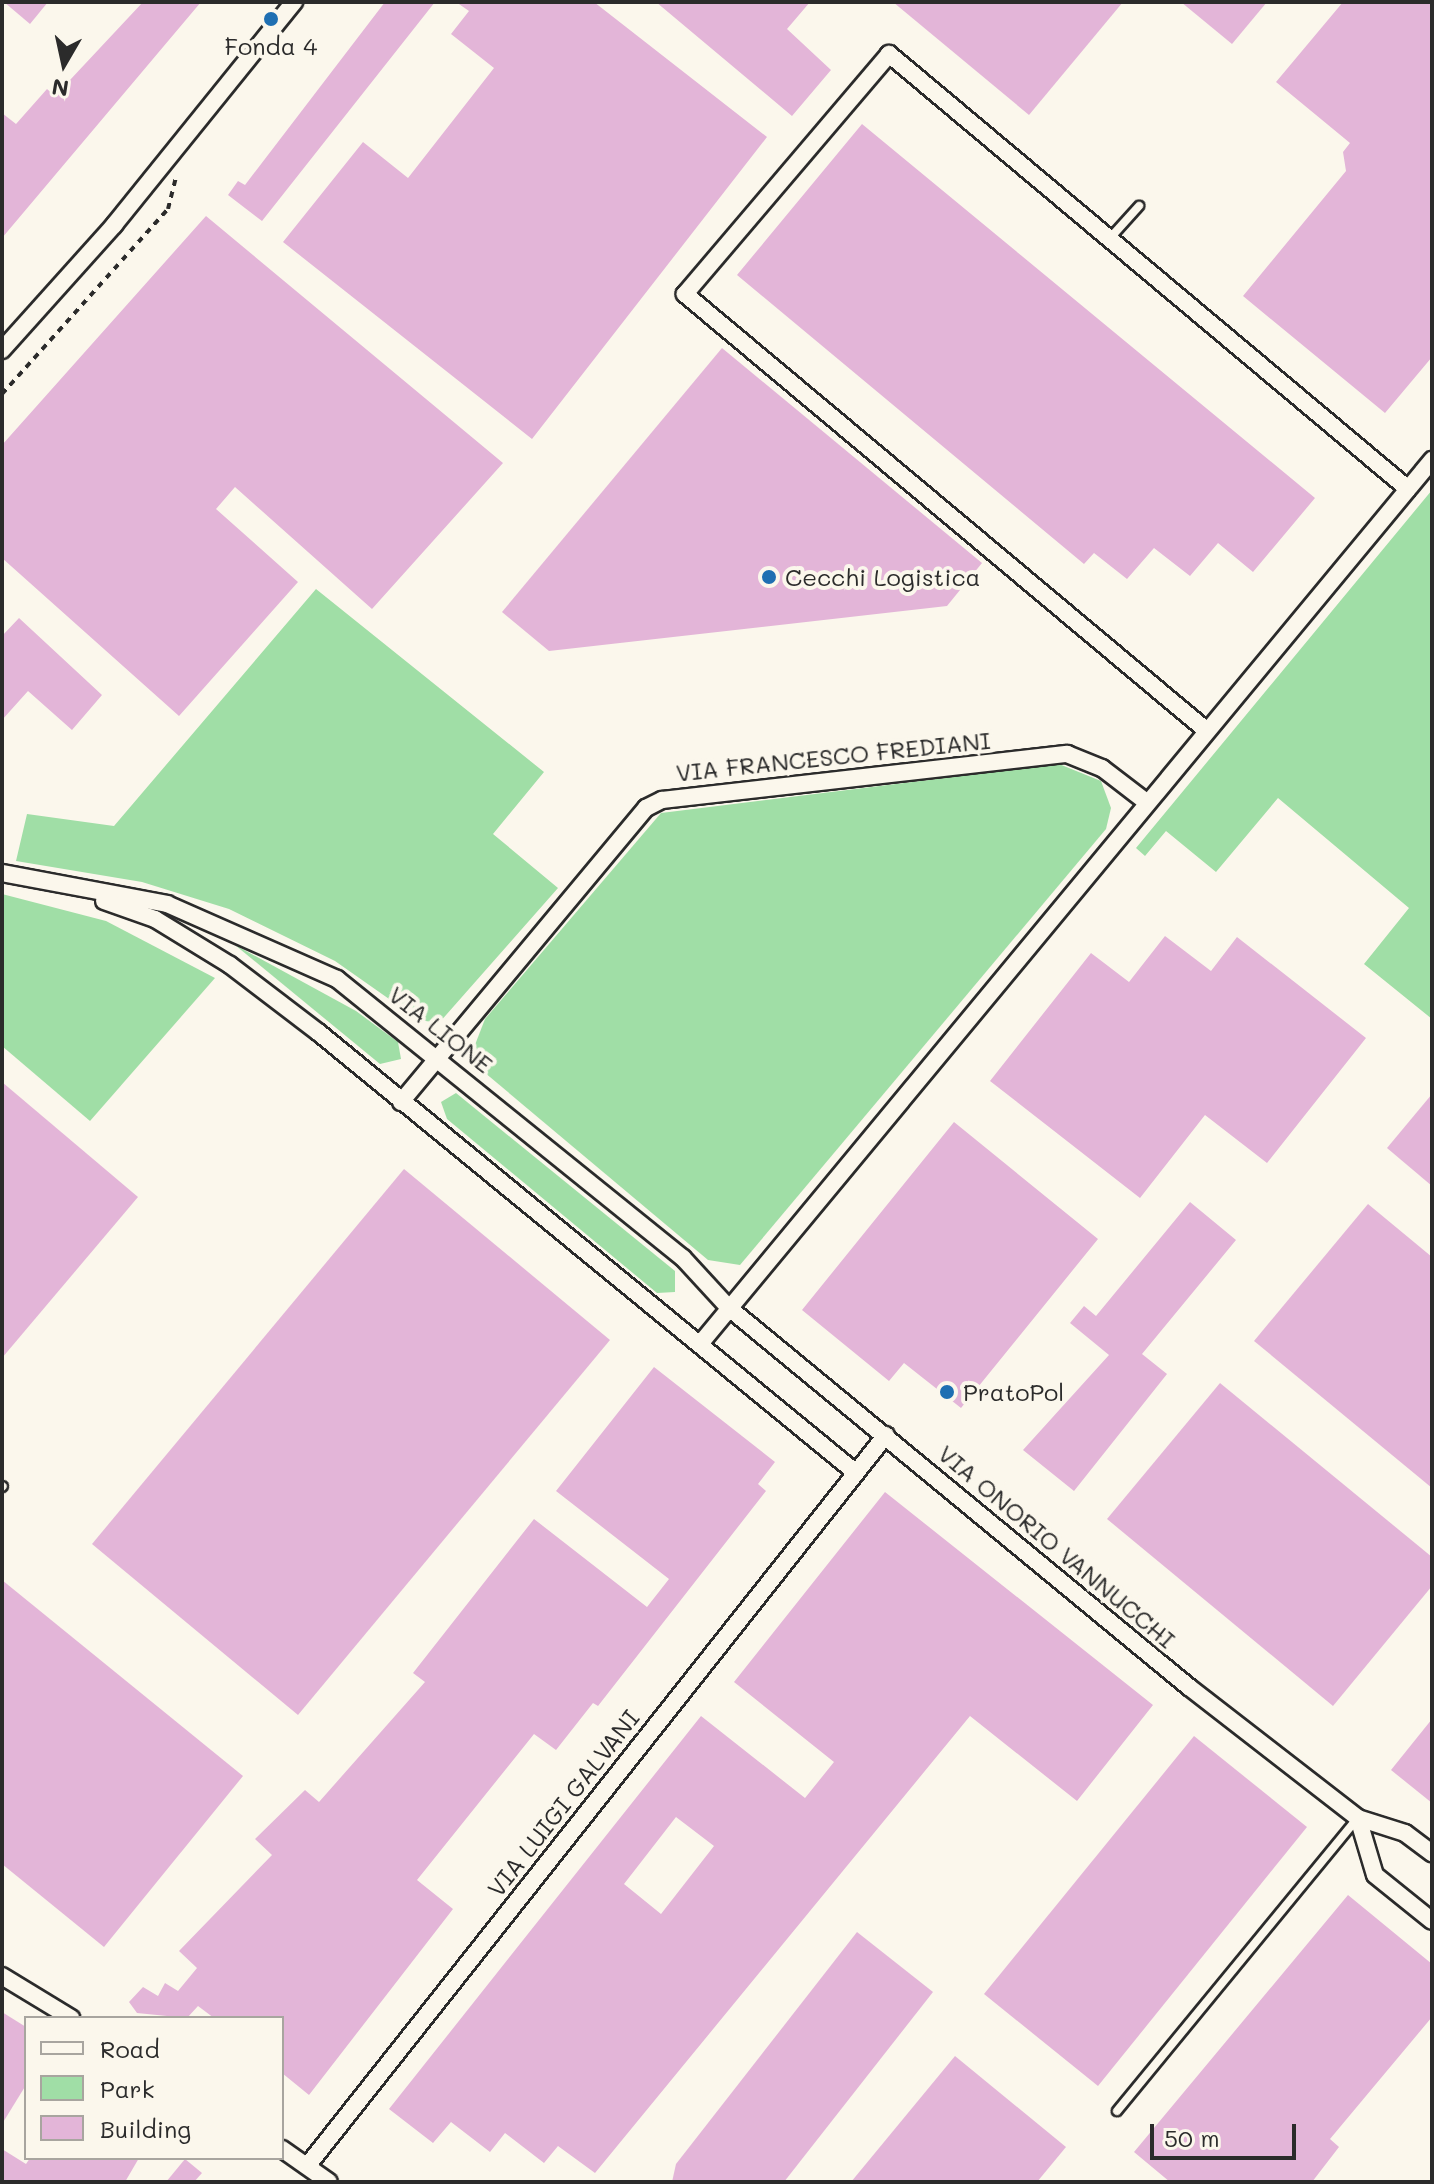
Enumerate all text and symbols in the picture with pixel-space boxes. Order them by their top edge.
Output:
marker: Fonda 4 [262,10,280,28]
north arrow [24,24,104,104]
place label: Fonda 4 [225,32,317,60]
text: N [50,73,71,104]
place label: Cecchi Logistica [785,563,981,591]
marker: Cecchi Logistica [760,568,778,586]
street label: VIA FRANCESCO FREDIANI [674,725,992,787]
street label: VIA LIONE [383,980,499,1078]
place label: PratoPol [963,1378,1064,1406]
marker: PratoPol [938,1383,956,1401]
street label: VIA ONORIO VANNUCCHI [933,1438,1181,1654]
street label: VIA LUIGI GALVANI [481,1704,645,1902]
legend [24,2016,284,2160]
text: Road [100,2033,160,2064]
text: Park [100,2073,154,2104]
scale bar [1154,2108,1300,2158]
text: Building [100,2113,191,2144]
text: 50 m [1164,2122,1220,2153]

